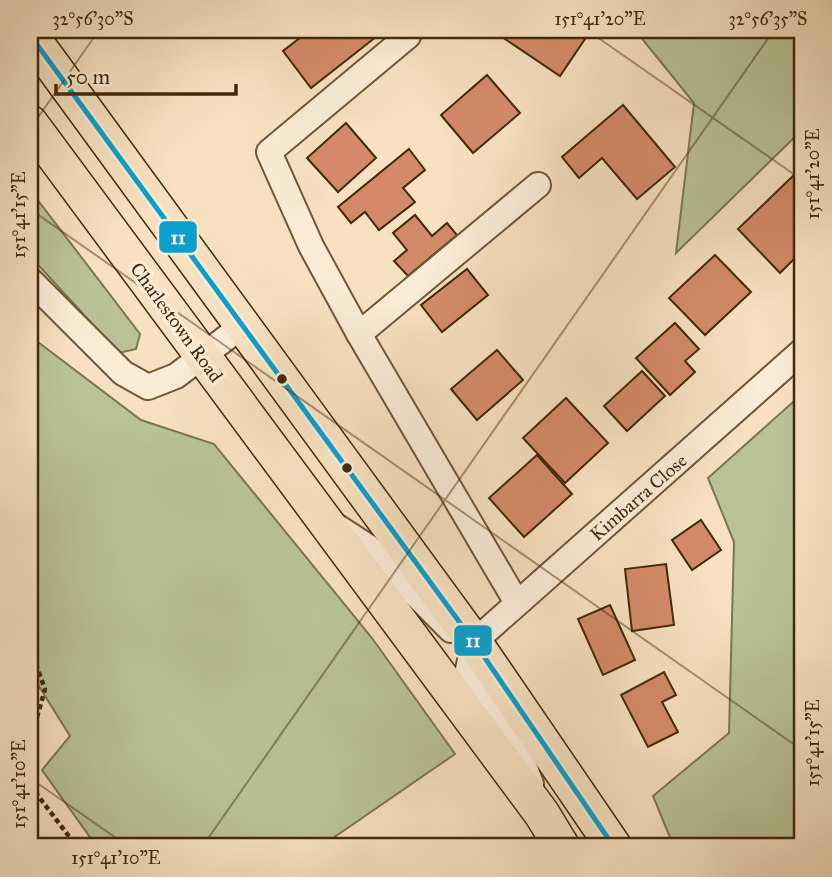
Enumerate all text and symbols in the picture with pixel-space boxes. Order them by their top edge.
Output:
text: 32°56'30"S [52,8,134,30]
text: 151°41'20"E [554,8,646,30]
text: 32°56'35"S [729,8,807,30]
scale bar [56,52,236,96]
text: 50 m [66,64,111,90]
text: 151°41'20"E [802,128,824,220]
text: 151°41'15"E [8,171,30,259]
line badge: 11 [158,220,198,254]
text: 11 [170,226,186,249]
street label: Charlestown Road [126,258,228,387]
unlabelled marker [275,372,289,386]
street label: Kimbarra Close [585,449,692,546]
unlabelled marker [340,461,354,475]
line badge: 11 [453,624,493,657]
text: 11 [465,629,481,652]
text: 151°41'15"E [802,699,824,787]
text: 151°41'10"E [8,739,30,829]
text: 151°41'10"E [71,847,161,869]

